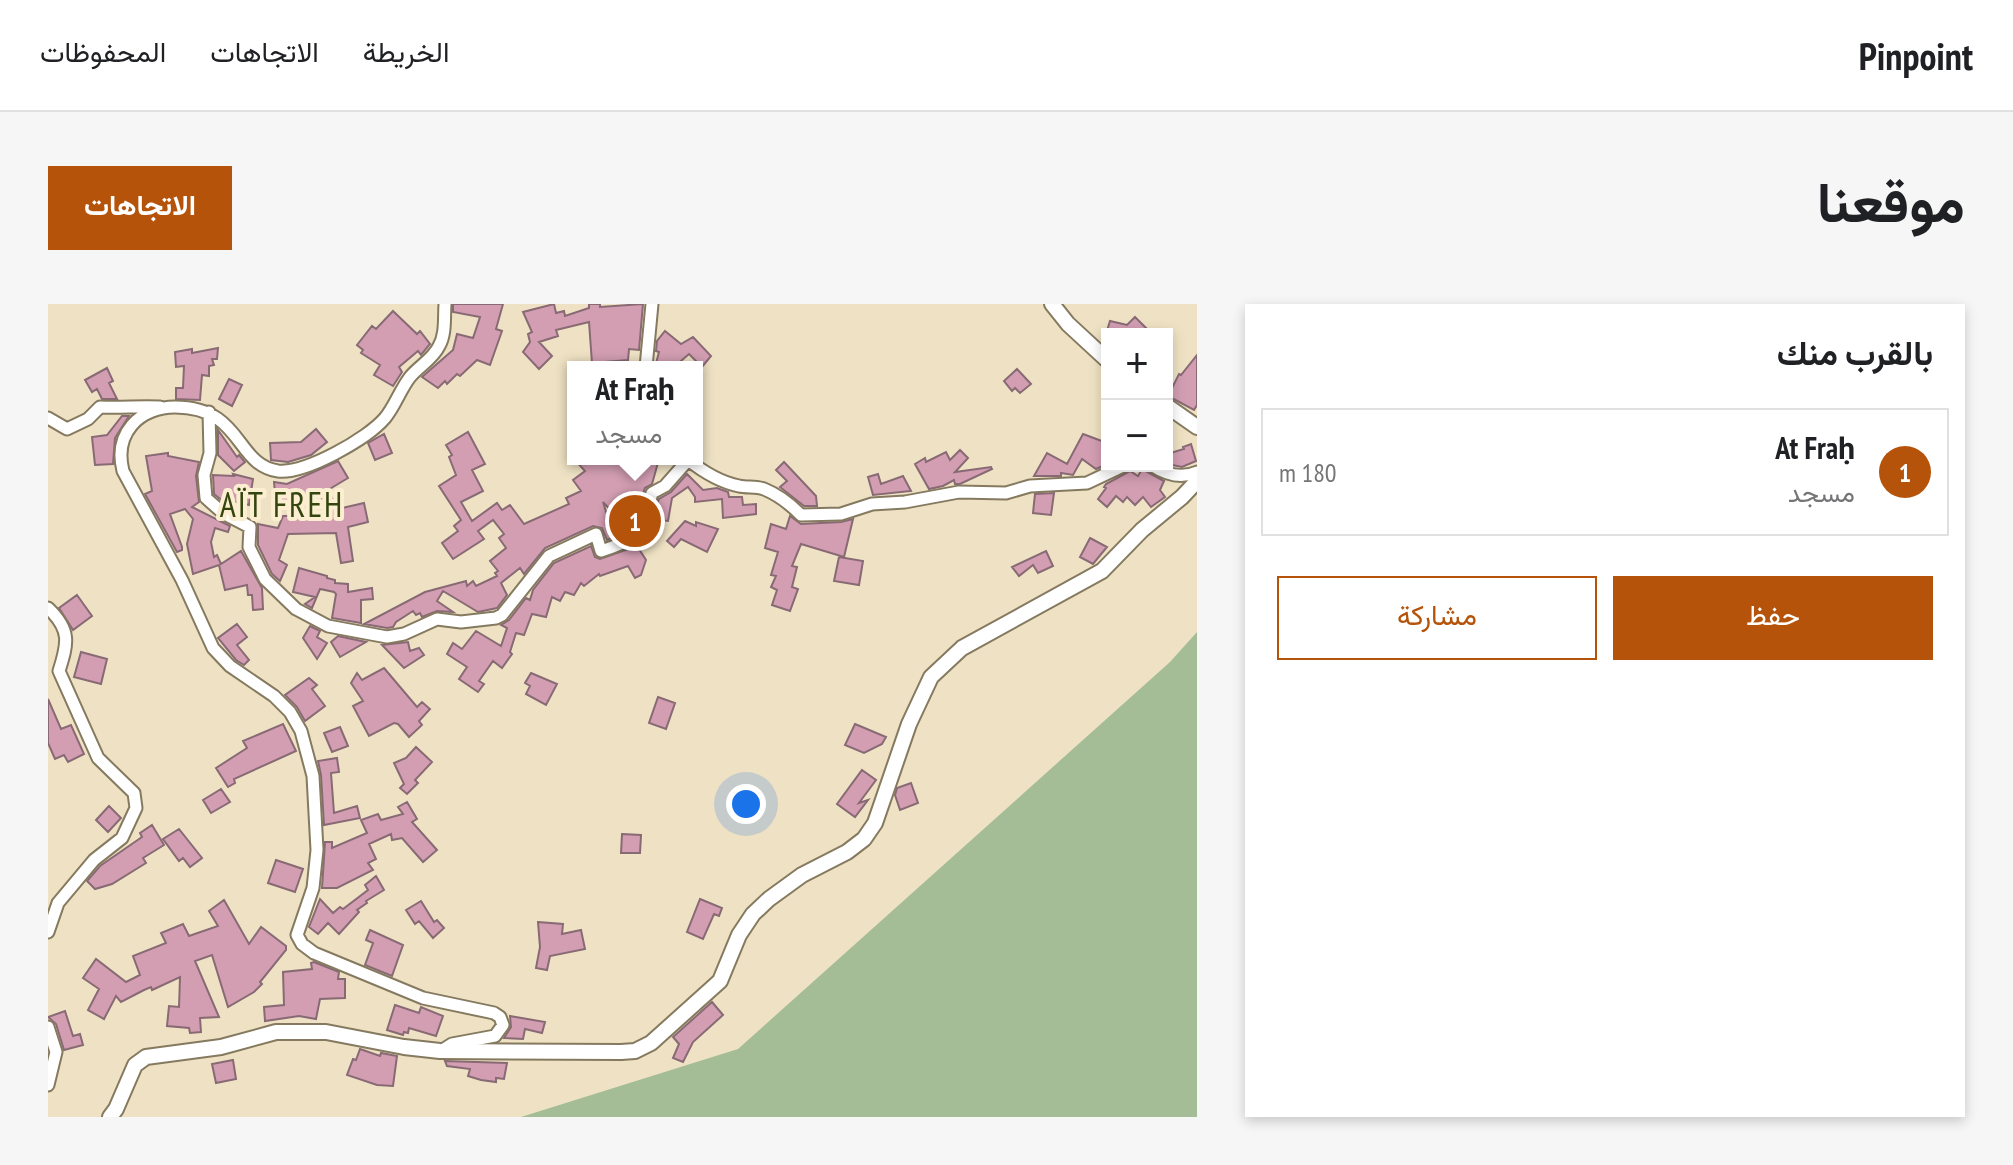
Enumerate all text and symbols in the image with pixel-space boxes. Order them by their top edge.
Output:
text: Pinpoint [1859,31,1973,80]
text: المحفوظات [40,33,166,70]
text: الاتجاهات [210,33,319,70]
text: الخريطة [363,33,449,70]
text: موقعنا [1817,165,1965,237]
button: الاتجاهات [48,166,232,250]
map controls [1101,328,1173,472]
button: + [1101,328,1173,400]
text: بالقرب منك [1777,330,1933,374]
popup [567,361,703,465]
text: At Fraḥ [595,369,675,408]
button: − [1101,400,1173,472]
text: مسجد [595,417,663,450]
text: At Fraḥ [1775,428,1855,467]
text: 180 m [1279,456,1337,489]
text: 1 [1899,456,1911,489]
text: مسجد [1788,476,1855,509]
district label: AÏT FREH [220,482,344,526]
pin: 1 [609,491,661,551]
button: مشاركة [1277,576,1597,660]
button: حفظ [1613,576,1933,660]
your location [726,784,766,824]

